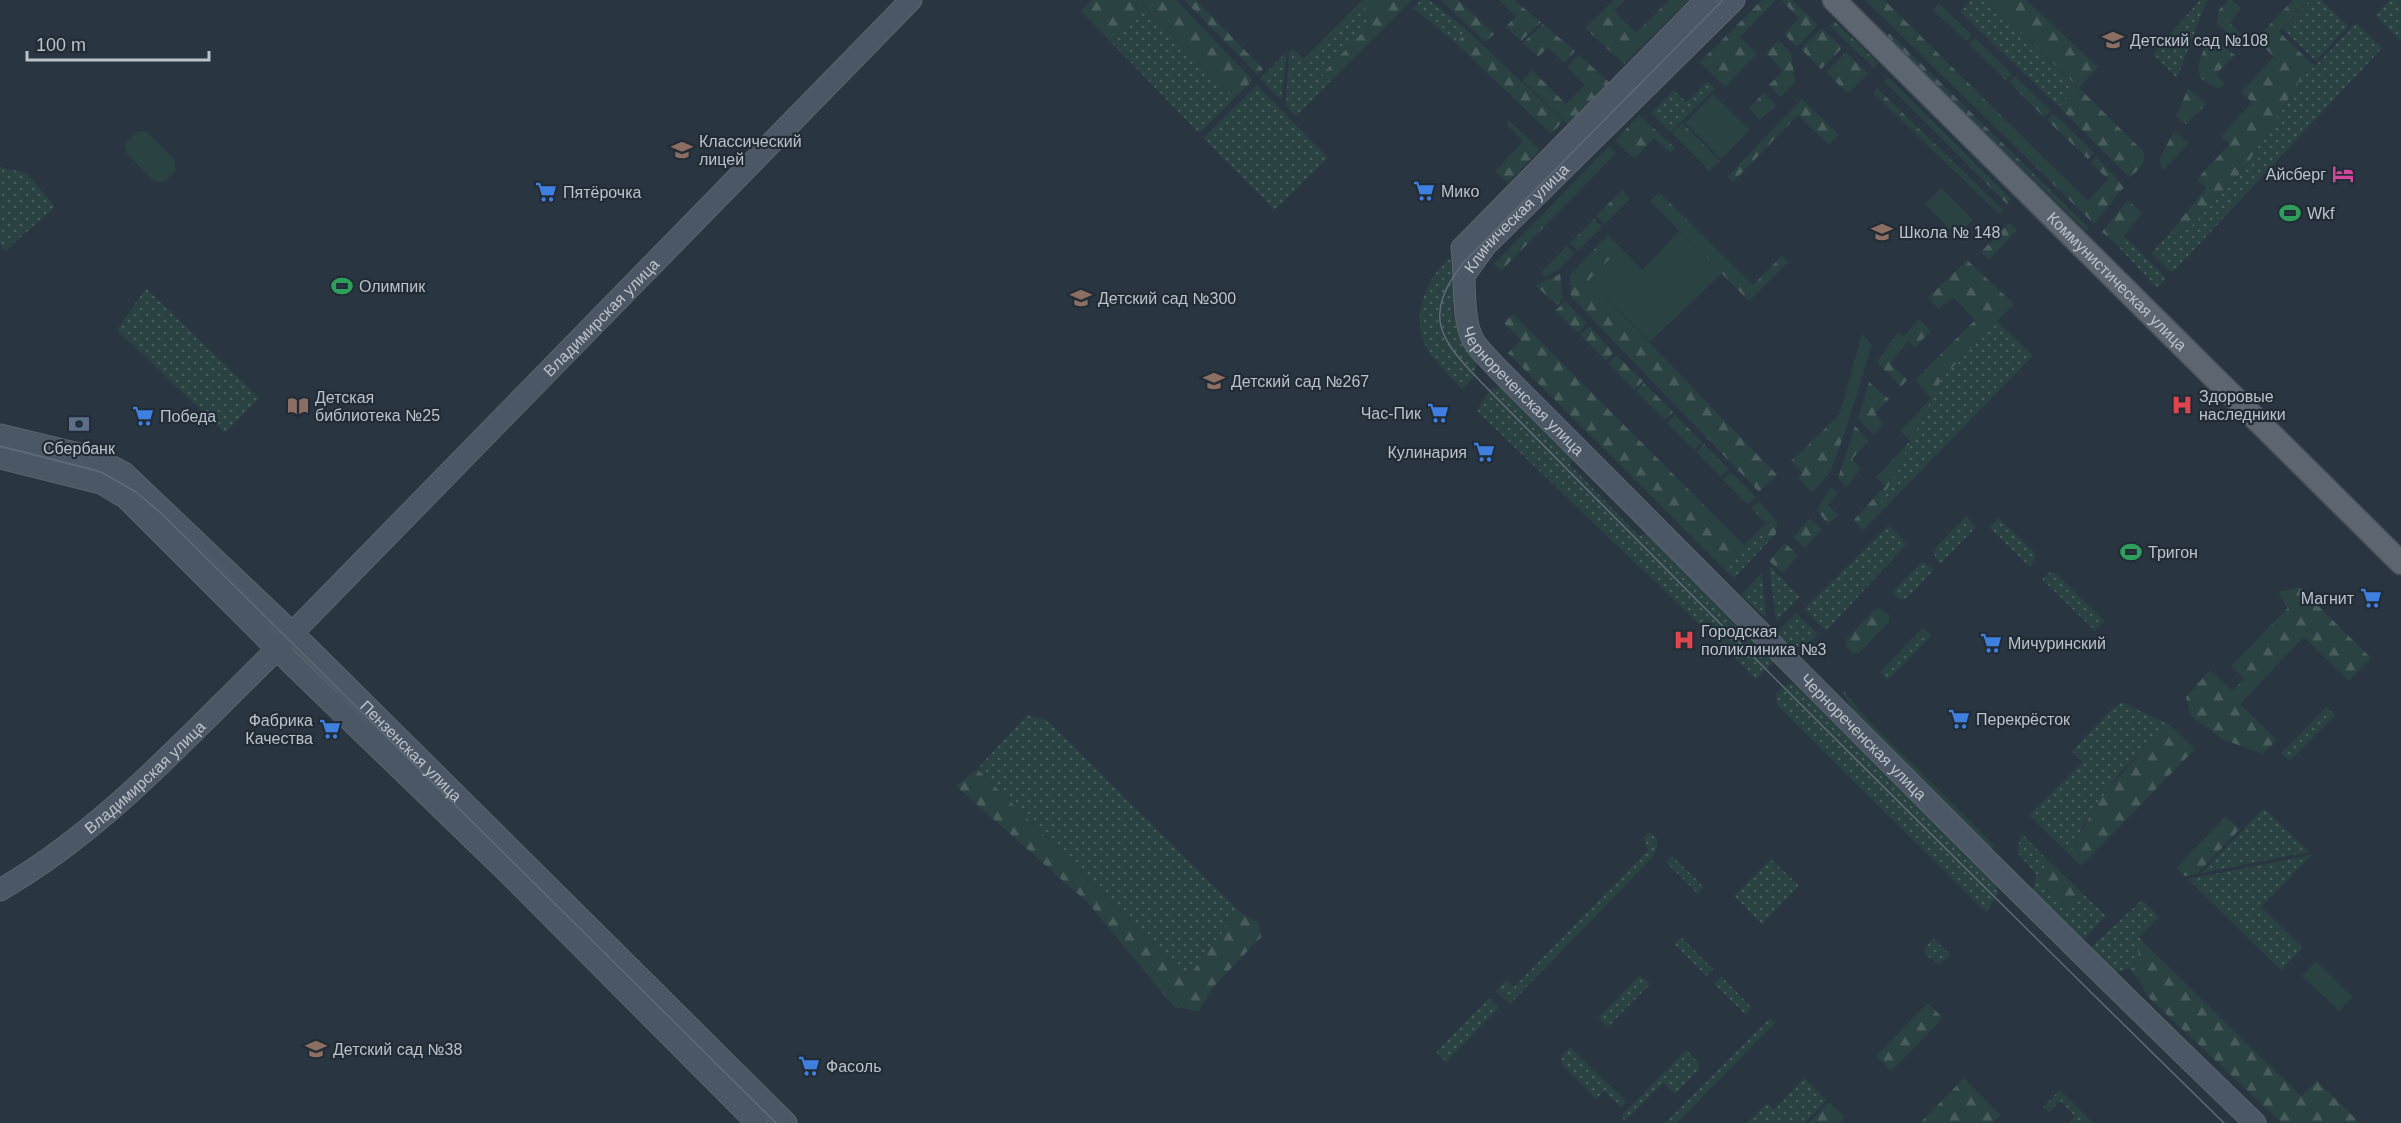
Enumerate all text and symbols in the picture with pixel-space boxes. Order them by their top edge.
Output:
scale bar [27,24,208,62]
school or university icon: Детский сад №108 [2101,28,2125,52]
place label: Детский сад №108 [2130,32,2268,49]
text: 100 m [36,35,86,55]
place label: Классический лицей [699,133,802,168]
school or university icon: Классический лицей [670,138,694,162]
street label: Клиническая улица [1460,160,1572,276]
hotel icon: Айсберг [2331,162,2355,186]
place label: Айсберг [2266,166,2326,183]
supermarket icon: Мико [1412,179,1436,203]
supermarket icon: Пятёрочка [534,180,558,204]
place label: Мико [1441,183,1479,200]
place label: Пятёрочка [563,184,642,201]
sports icon: Wkf [2278,201,2302,225]
place label: Wkf [2307,205,2335,222]
street label: Коммунистическая улица [2044,208,2190,354]
school or university icon: Школа № 148 [1870,220,1894,244]
place label: Школа № 148 [1899,224,2000,241]
street label: Владимирская улица [540,255,662,379]
sports icon: Олимпик [330,274,354,298]
place label: Олимпик [359,278,426,295]
school or university icon: Детский сад №300 [1069,286,1093,310]
place label: Детский сад №300 [1098,290,1236,307]
street label: Чернореченская улица [1460,324,1588,459]
school or university icon: Детский сад №267 [1202,369,1226,393]
place label: Детский сад №267 [1231,373,1369,390]
place label: Здоровые наследники [2199,388,2286,423]
place label: Детская библиотека №25 [315,389,440,424]
hospital icon: Здоровые наследники [2170,393,2194,417]
library icon: Детская библиотека №25 [286,394,310,418]
supermarket icon: Час-Пик [1426,401,1450,425]
supermarket icon: Победа [131,404,155,428]
place label: Час-Пик [1361,405,1422,422]
place label: Победа [160,408,216,425]
bank icon: Сбербанк [67,412,91,436]
place label: Сбербанк [43,440,116,457]
supermarket icon: Кулинария [1472,440,1496,464]
place label: Кулинария [1388,444,1467,461]
sports icon: Тригон [2119,540,2143,564]
place label: Тригон [2148,544,2198,561]
supermarket icon: Магнит [2359,586,2383,610]
place label: Магнит [2301,590,2355,607]
place label: Городская поликлиника №3 [1701,623,1827,658]
hospital icon: Городская поликлиника №3 [1672,628,1696,652]
supermarket icon: Мичуринский [1979,631,2003,655]
place label: Мичуринский [2008,635,2106,652]
street label: Чернореченская улица [1797,670,1930,803]
street label: Пензенская улица [357,697,465,805]
supermarket icon: Перекрёсток [1947,707,1971,731]
place label: Перекрёсток [1976,711,2071,728]
place label: Фабрика Качества [245,712,313,747]
street label: Владимирская улица [81,717,208,837]
supermarket icon: Фабрика Качества [318,717,342,741]
school or university icon: Детский сад №38 [304,1037,328,1061]
place label: Детский сад №38 [333,1041,462,1058]
supermarket icon: Фасоль [797,1054,821,1078]
place label: Фасоль [826,1058,881,1075]

